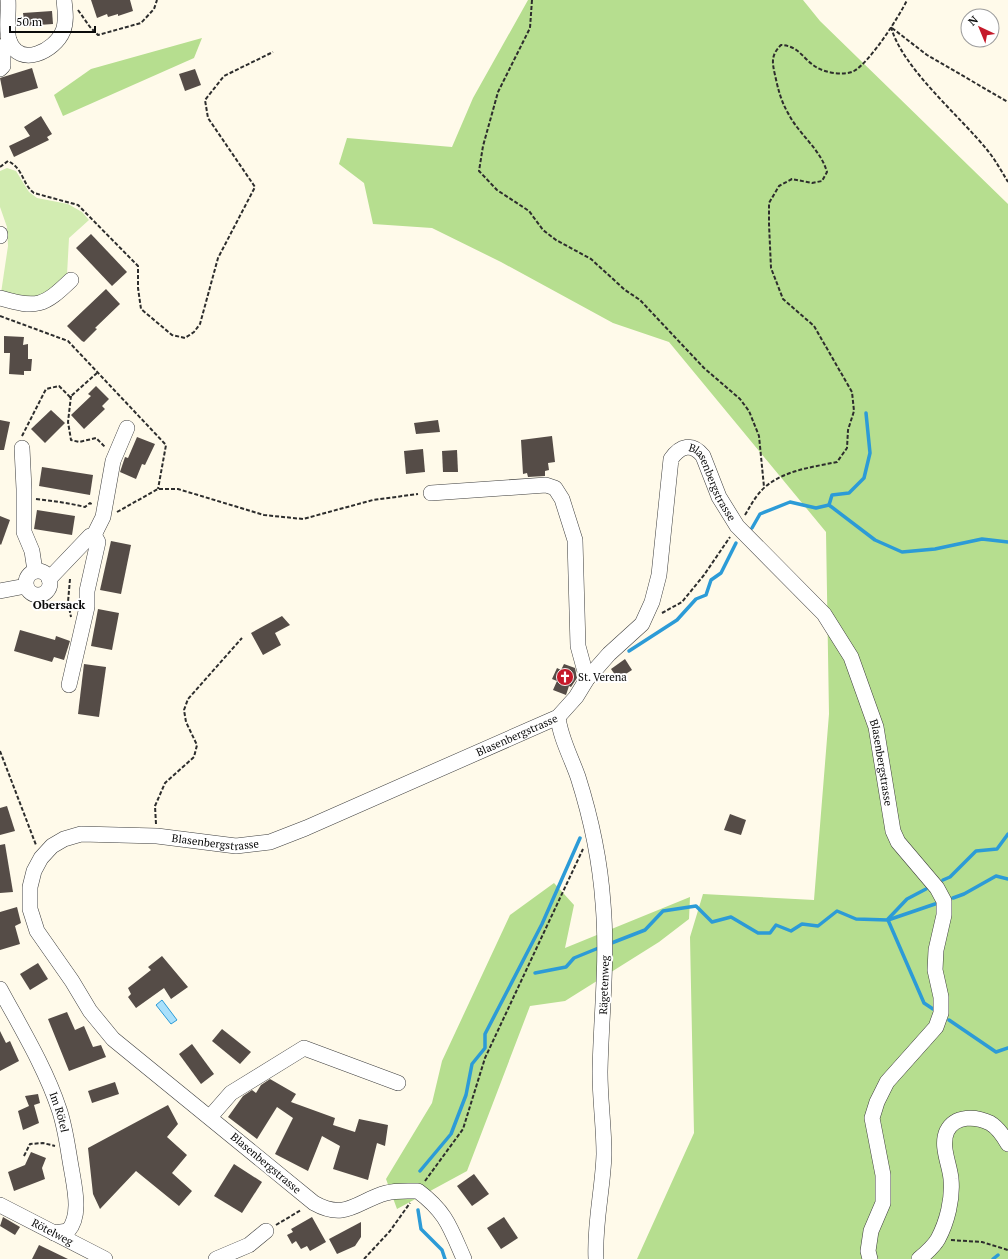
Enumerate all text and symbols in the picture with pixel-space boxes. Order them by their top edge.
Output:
scale bar [10,8,95,34]
north arrow [960,8,1000,48]
text: N [965,12,981,29]
text: 50 m [16,14,43,29]
street label: Blasenbergstrasse [687,440,739,524]
district label: Obersack [33,597,85,612]
church icon: St. Verena [555,667,575,687]
place label: St. Verena [578,670,627,684]
street label: Blasenbergstrasse [474,711,560,759]
street label: Blasenbergstrasse [867,717,896,807]
street label: Blasenbergstrasse [171,831,260,853]
street label: Rägetenweg [596,955,612,1015]
street label: Im Rötel [46,1090,72,1134]
street label: Blasenbergstrasse [228,1129,304,1197]
street label: Rötelweg [29,1215,76,1249]

